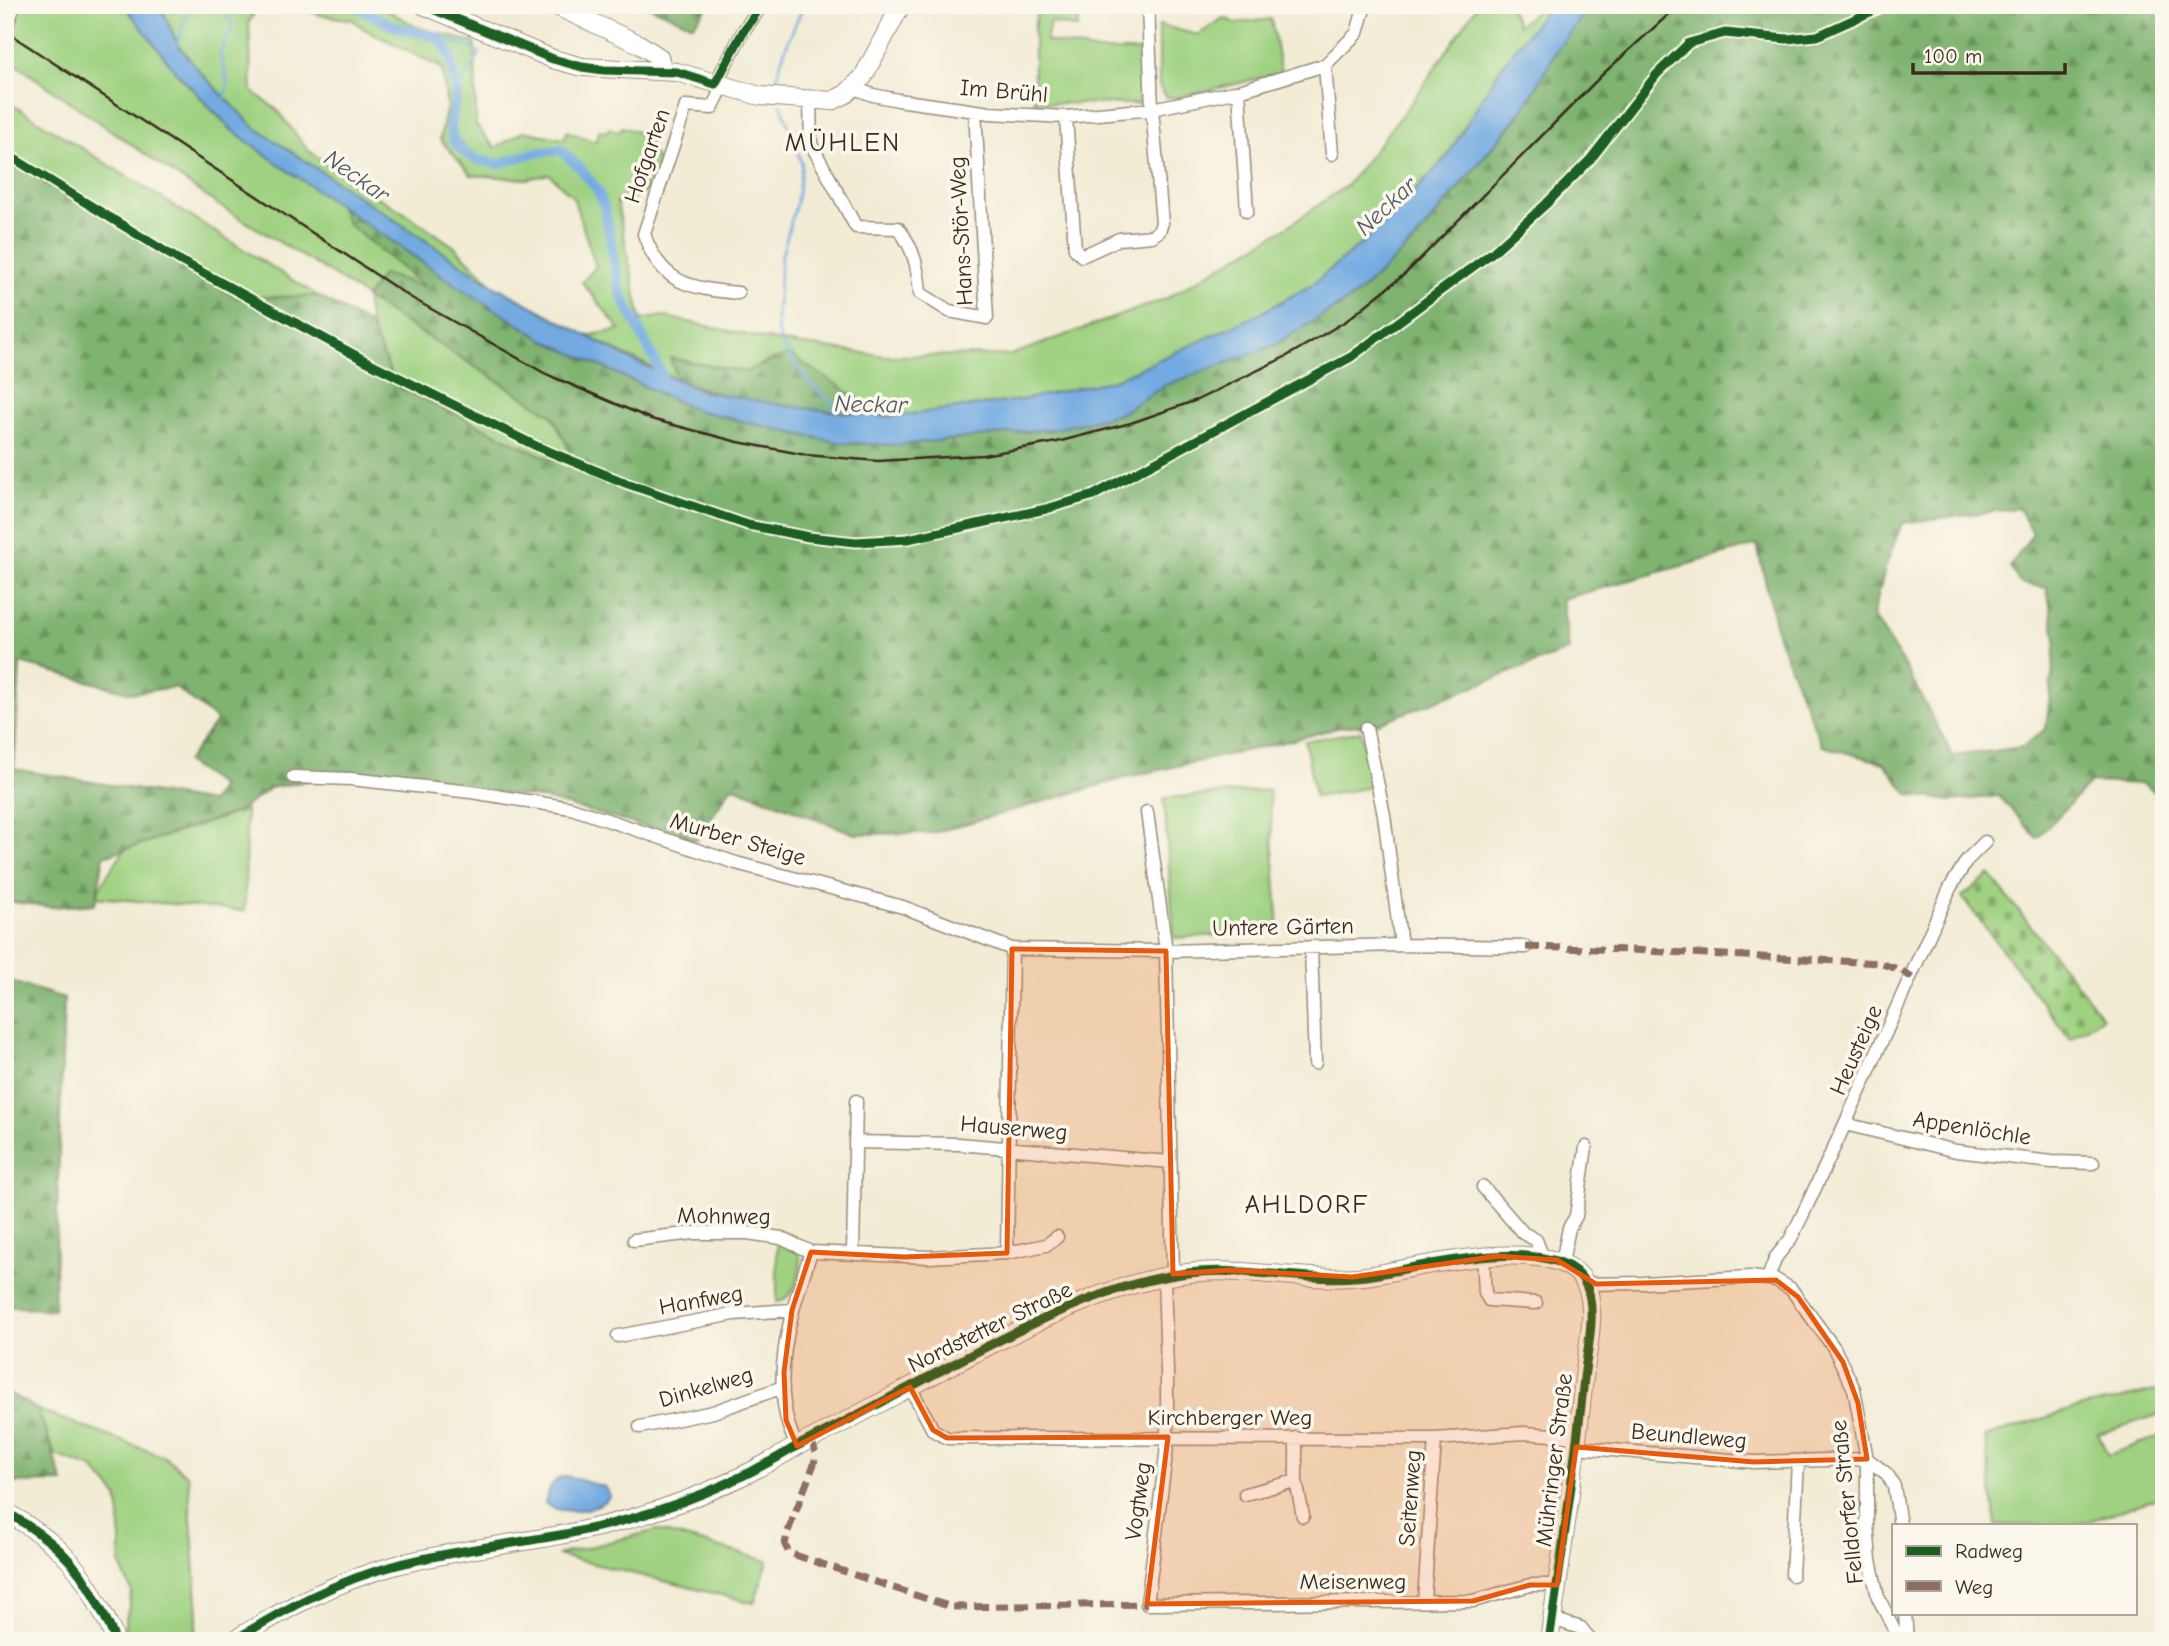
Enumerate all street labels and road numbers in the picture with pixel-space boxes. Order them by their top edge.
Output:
street label: Im Brühl [959,74,1049,108]
street label: Hofgarten [618,105,676,207]
street label: Hans-Stör-Weg [944,156,978,306]
street label: Murber Steige [667,807,809,871]
street label: Untere Gärten [1212,912,1354,942]
street label: Heusteige [1824,1001,1888,1099]
street label: Appenlöchle [1911,1105,2033,1151]
street label: Hauserweg [959,1110,1069,1146]
street label: Mohnweg [677,1202,771,1230]
street label: Nordstetter Straße [904,1276,1076,1378]
street label: Hanfweg [657,1279,745,1321]
street label: Dinkelweg [656,1361,756,1413]
street label: Mühringer Straße [1530,1372,1578,1548]
street label: Kirchberger Weg [1148,1404,1312,1431]
street label: Beundleweg [1630,1417,1748,1455]
street label: Felldorfer Straße [1825,1419,1869,1585]
street label: Seitenweg [1393,1449,1427,1547]
street label: Vogtweg [1119,1460,1157,1542]
street label: Meisenweg [1300,1568,1406,1595]

